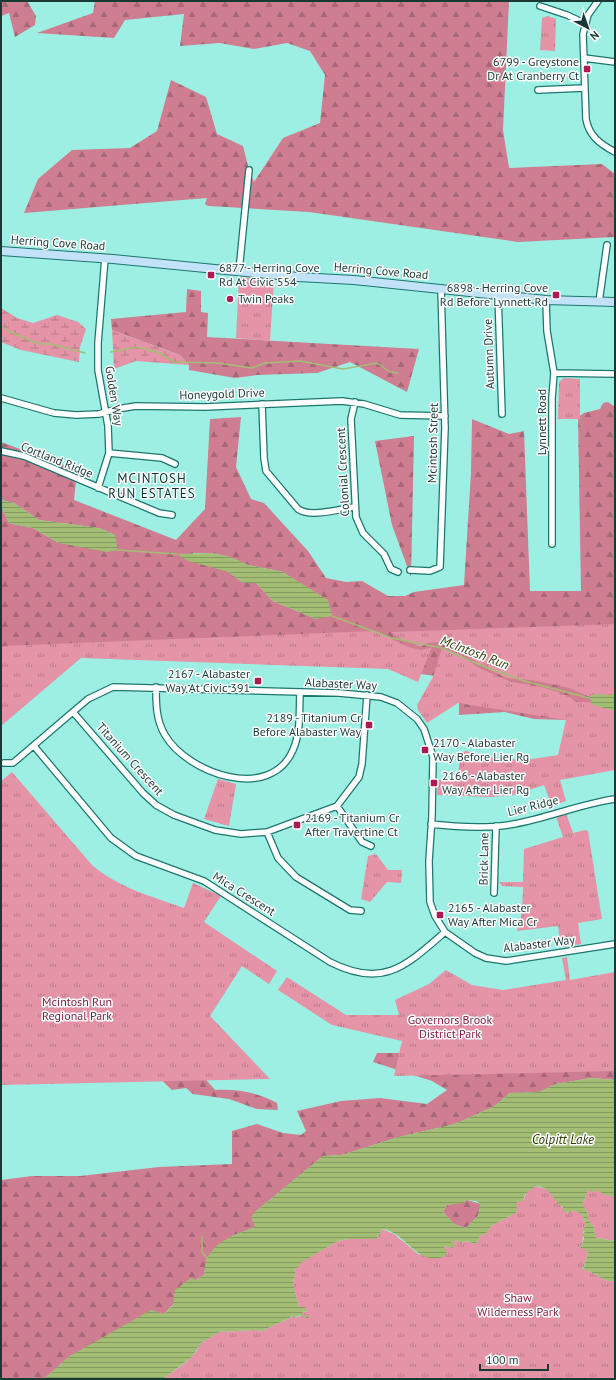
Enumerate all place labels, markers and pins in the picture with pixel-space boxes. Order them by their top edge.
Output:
place label: 6799 - Greystone Dr At Cranberry Ct [487,54,579,83]
marker: 6799 - Greystone Dr At Cranberry Ct [582,64,592,74]
place label: 6877 - Herring Cove Rd At Civic 554 [219,260,320,289]
marker: 6877 - Herring Cove Rd At Civic 554 [206,270,216,280]
place label: 6898 - Herring Cove Rd Before Lynnett Rd [440,280,548,309]
marker: 6898 - Herring Cove Rd Before Lynnett Rd [551,290,561,300]
place label: Twin Peaks [238,291,294,306]
marker: Twin Peaks [225,294,235,304]
place label: 2167 - Alabaster Way At Civic 391 [165,666,250,695]
marker: 2167 - Alabaster Way At Civic 391 [253,676,263,686]
place label: 2189 - Titanium Cr Before Alabaster Way [253,710,361,739]
marker: 2189 - Titanium Cr Before Alabaster Way [364,720,374,730]
place label: 2170 - Alabaster Way Before Lier Rg [433,735,529,764]
marker: 2170 - Alabaster Way Before Lier Rg [420,745,430,755]
place label: 2166 - Alabaster Way After Lier Rg [442,768,529,797]
marker: 2166 - Alabaster Way After Lier Rg [429,778,439,788]
place label: 2169 - Titanium Cr After Travertine Ct [305,810,399,839]
marker: 2169 - Titanium Cr After Travertine Ct [292,820,302,830]
place label: 2165 - Alabaster Way After Mica Cr [448,900,537,929]
marker: 2165 - Alabaster Way After Mica Cr [435,910,445,920]

